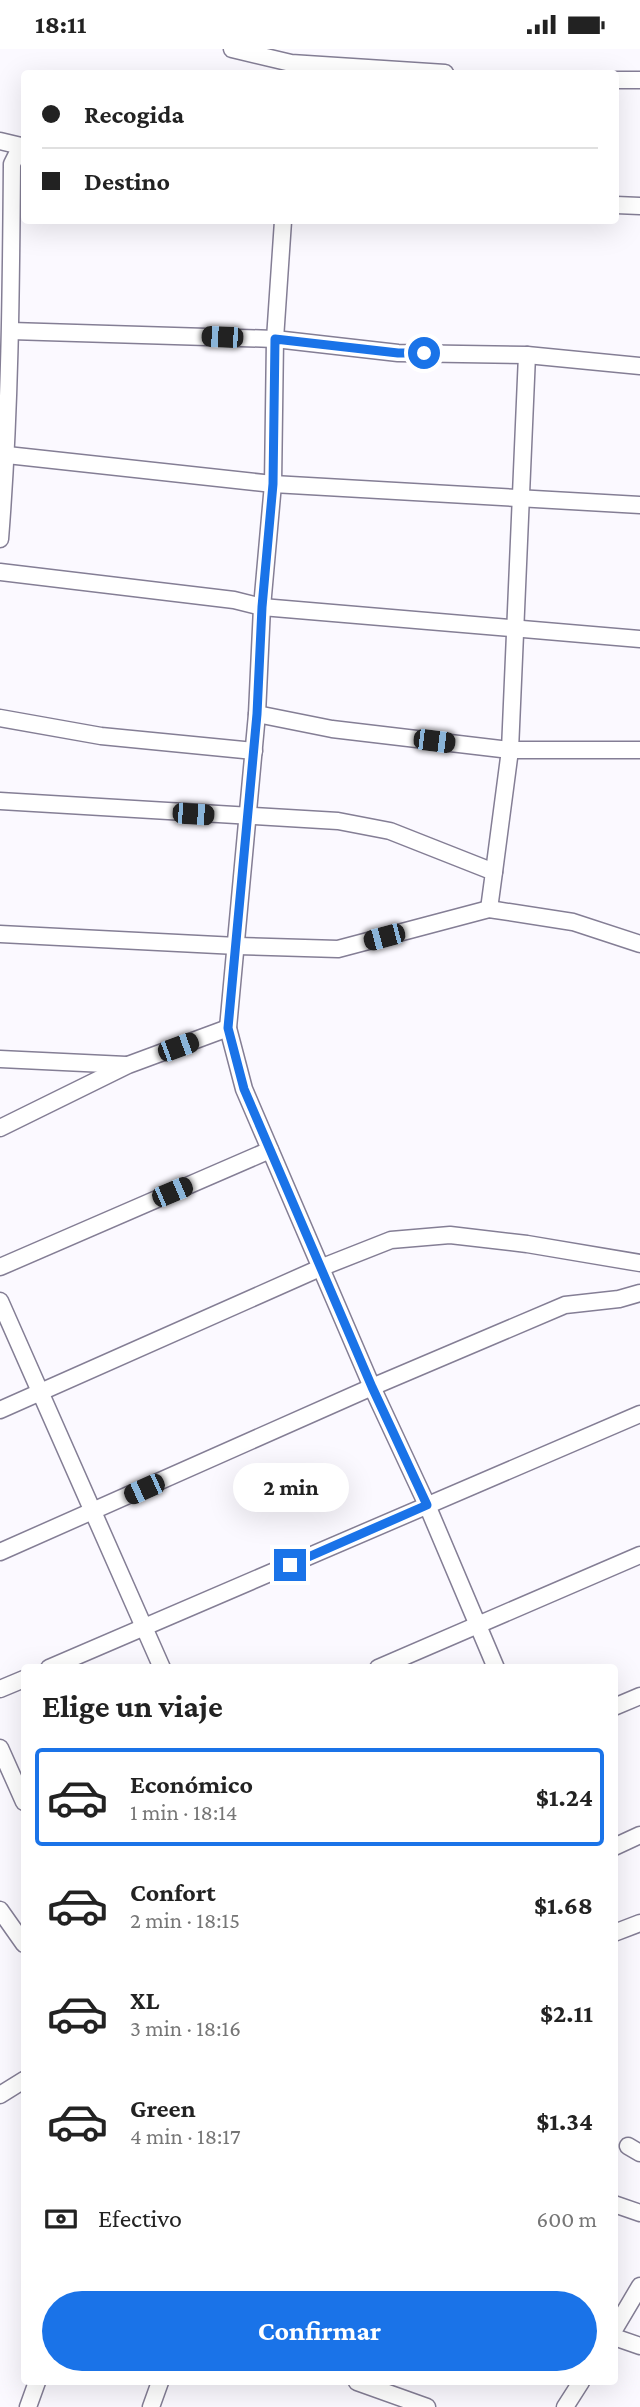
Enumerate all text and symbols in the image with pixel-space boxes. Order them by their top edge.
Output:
text: 18:11 [35,10,87,39]
text: Recogida [84,100,184,129]
text: Destino [84,167,170,196]
car [201,326,244,348]
route start [408,337,440,369]
car [412,728,457,754]
car [172,802,215,826]
car [361,921,408,953]
car [155,1030,202,1064]
car [149,1174,196,1210]
callout: 2 min [232,1463,348,1513]
car [121,1471,168,1507]
text: 2 min [263,1474,319,1500]
route end [274,1549,306,1581]
text: Elige un viaje [42,1688,223,1724]
icon: car [46,1766,109,1829]
text: Económico [130,1770,253,1799]
text: $1.24 [536,1783,593,1812]
text: 1 min · 18:14 [130,1799,238,1825]
icon: car [46,1874,109,1937]
text: Confort [130,1878,216,1907]
text: $1.68 [534,1891,593,1920]
text: 2 min · 18:15 [130,1907,240,1933]
icon: car [46,1982,109,2045]
text: XL [130,1986,159,2015]
text: $2.11 [540,1999,593,2028]
text: 3 min · 18:16 [130,2015,241,2041]
icon: car [46,2090,109,2153]
text: Green [130,2094,196,2123]
text: $1.34 [536,2107,593,2136]
text: 4 min · 18:17 [130,2123,241,2149]
icon: cash [42,2200,80,2238]
text: Efectivo [98,2204,182,2233]
text: 600 m [537,2206,597,2232]
button: Confirmar [42,2291,597,2371]

